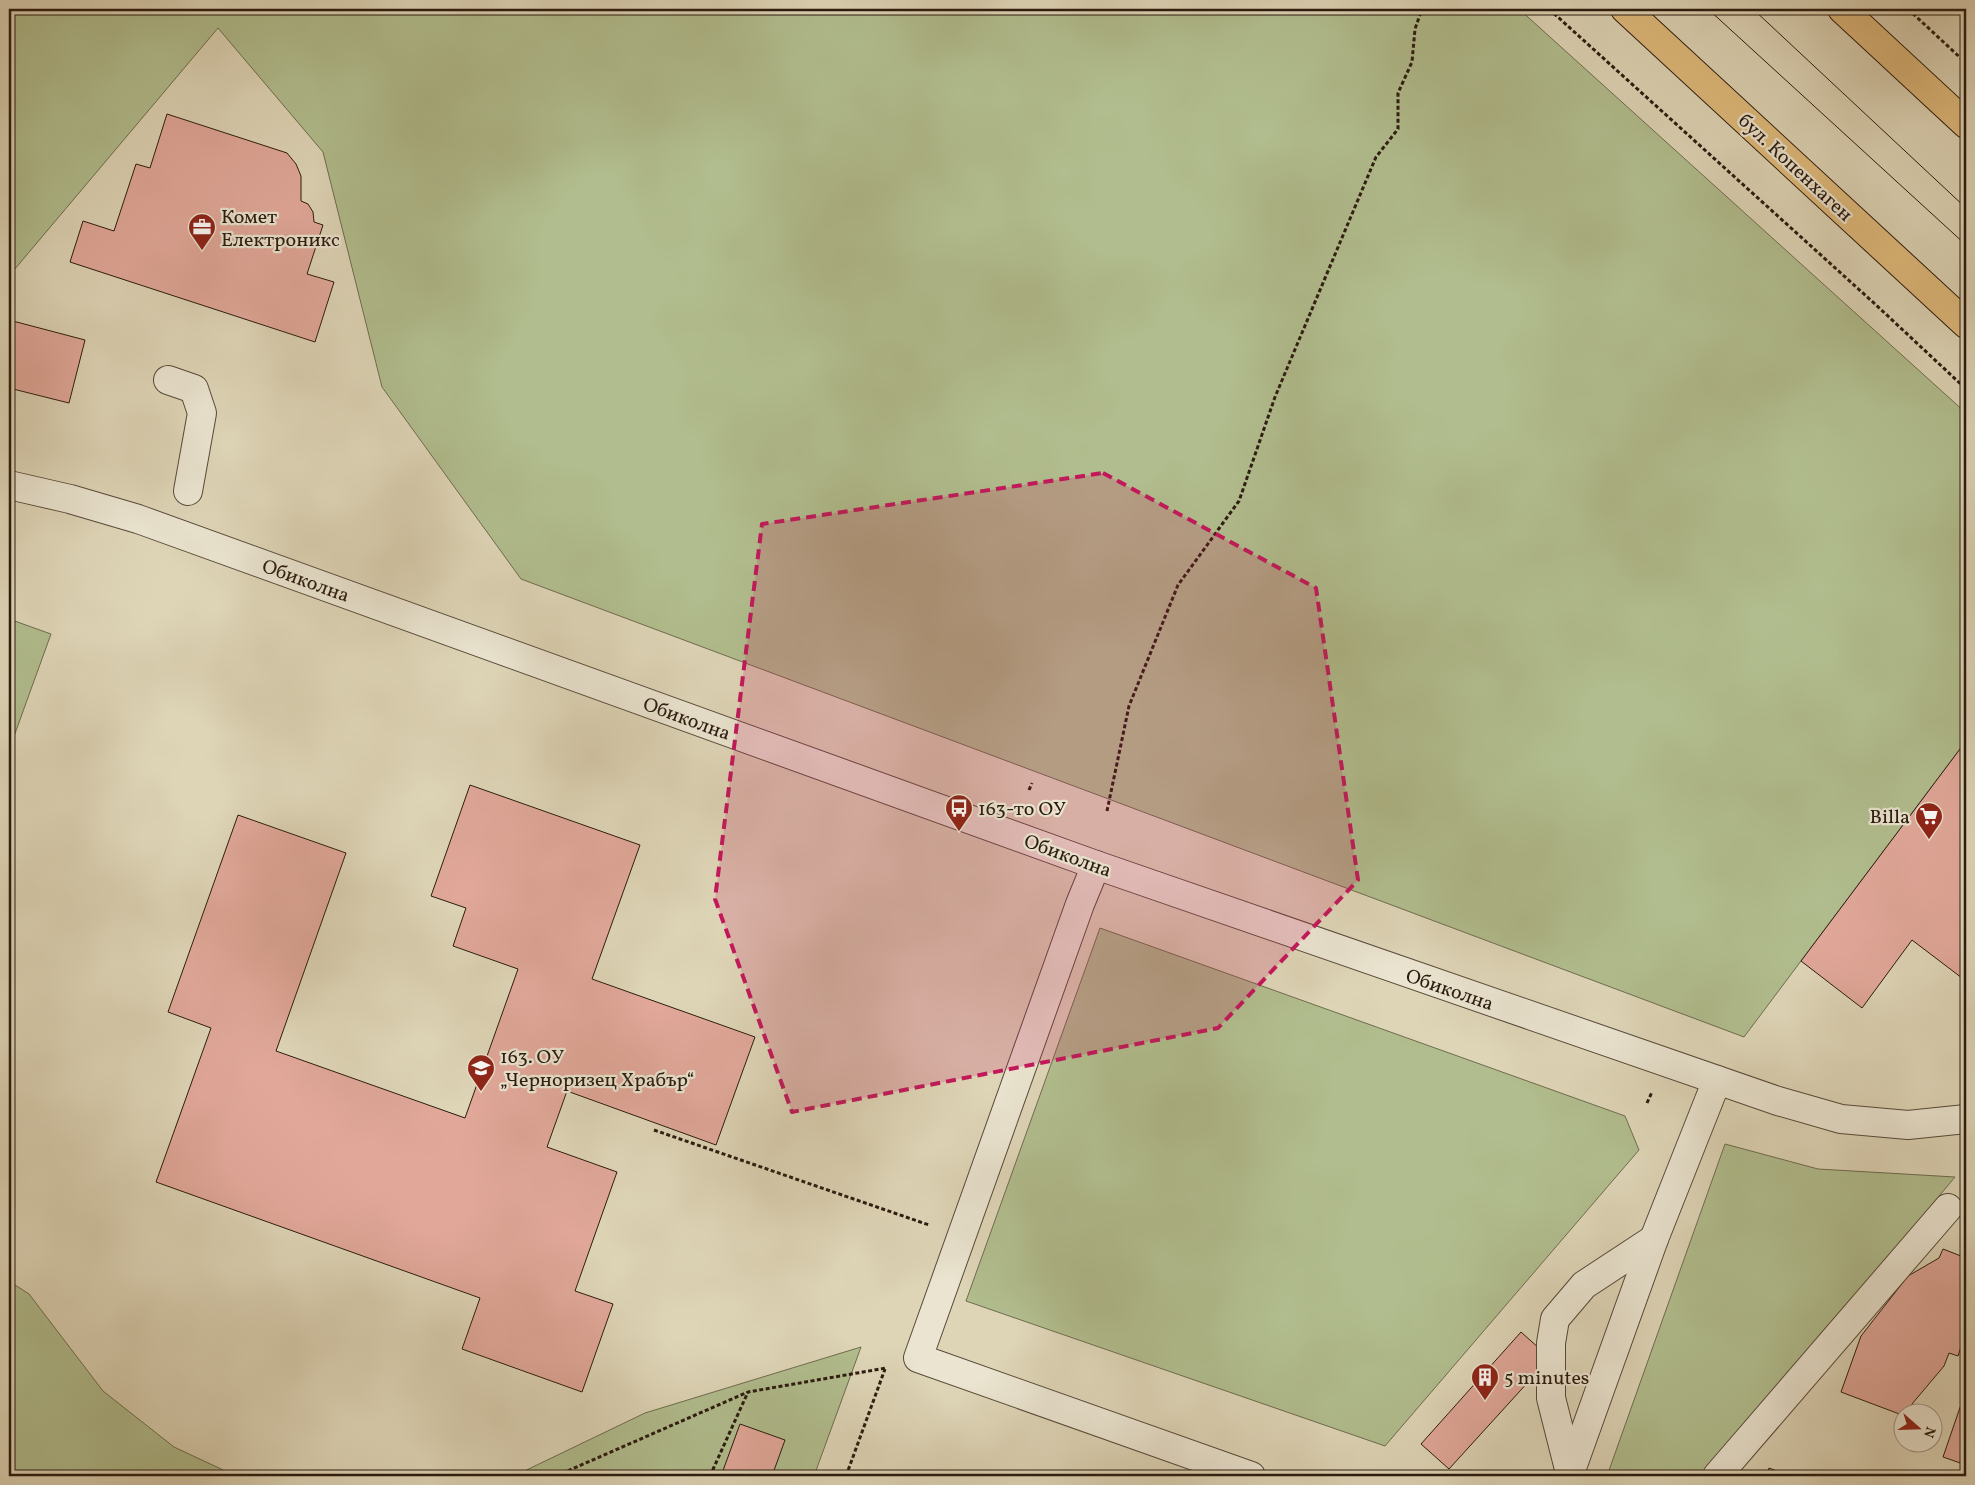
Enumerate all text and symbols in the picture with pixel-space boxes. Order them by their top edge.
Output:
street label: бул. Копенхаген [1731,108,1858,229]
place label: Комет Електроникс [221,204,340,255]
office icon: Комет Електроникс [187,212,217,251]
street label: Обиколна [258,553,353,611]
street label: Обиколна [639,691,734,749]
bus stop icon: 163-то ОУ [944,793,974,832]
place label: 163-то ОУ [978,796,1066,824]
supermarket icon: Billa [1914,801,1944,840]
place label: Billa [1870,804,1910,832]
street label: Обиколна [1020,828,1115,886]
street label: Обиколна [1402,963,1497,1019]
place label: 163. ОУ „Черноризец Храбър“ [500,1044,695,1095]
school or university icon: 163. ОУ „Черноризец Храбър“ [466,1053,496,1092]
building icon: 5 minutes [1470,1362,1500,1401]
place label: 5 minutes [1504,1365,1589,1393]
north arrow [1892,1402,1942,1452]
text: N [1918,1424,1939,1440]

